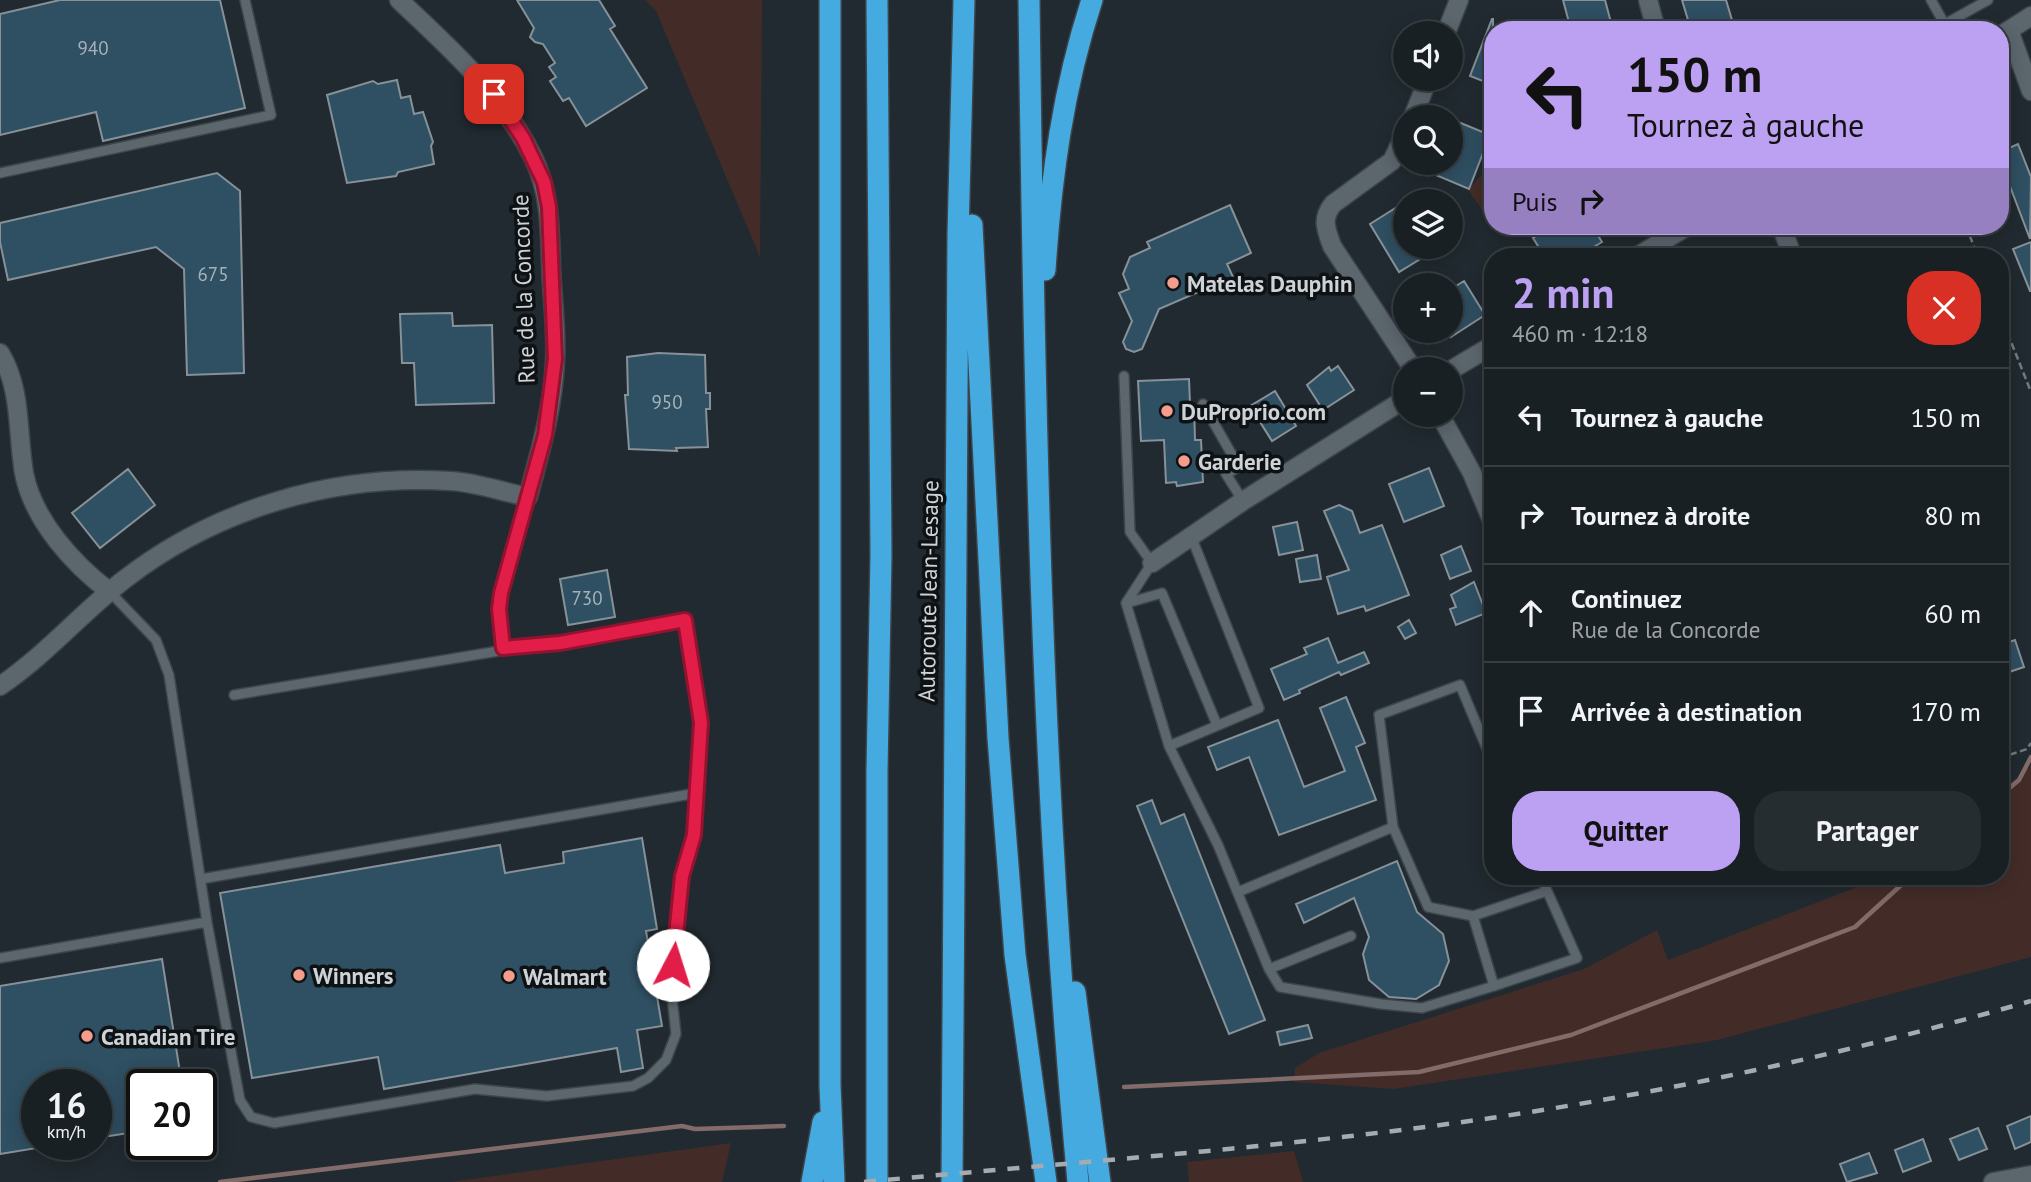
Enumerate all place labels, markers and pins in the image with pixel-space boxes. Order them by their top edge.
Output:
pin [464,64,524,124]
place label: Matelas Dauphin [1187,269,1352,298]
marker: Matelas Dauphin [1165,275,1181,291]
place label: DuProprio.com [1181,397,1326,426]
marker: DuProprio.com [1159,403,1175,419]
place label: Garderie [1198,447,1282,476]
marker: Garderie [1176,453,1192,469]
place label: Winners [313,961,394,990]
place label: Walmart [523,962,607,991]
marker: Winners [291,967,307,983]
marker: Walmart [501,968,517,984]
place label: Canadian Tire [101,1022,235,1051]
marker: Canadian Tire [79,1028,95,1044]

